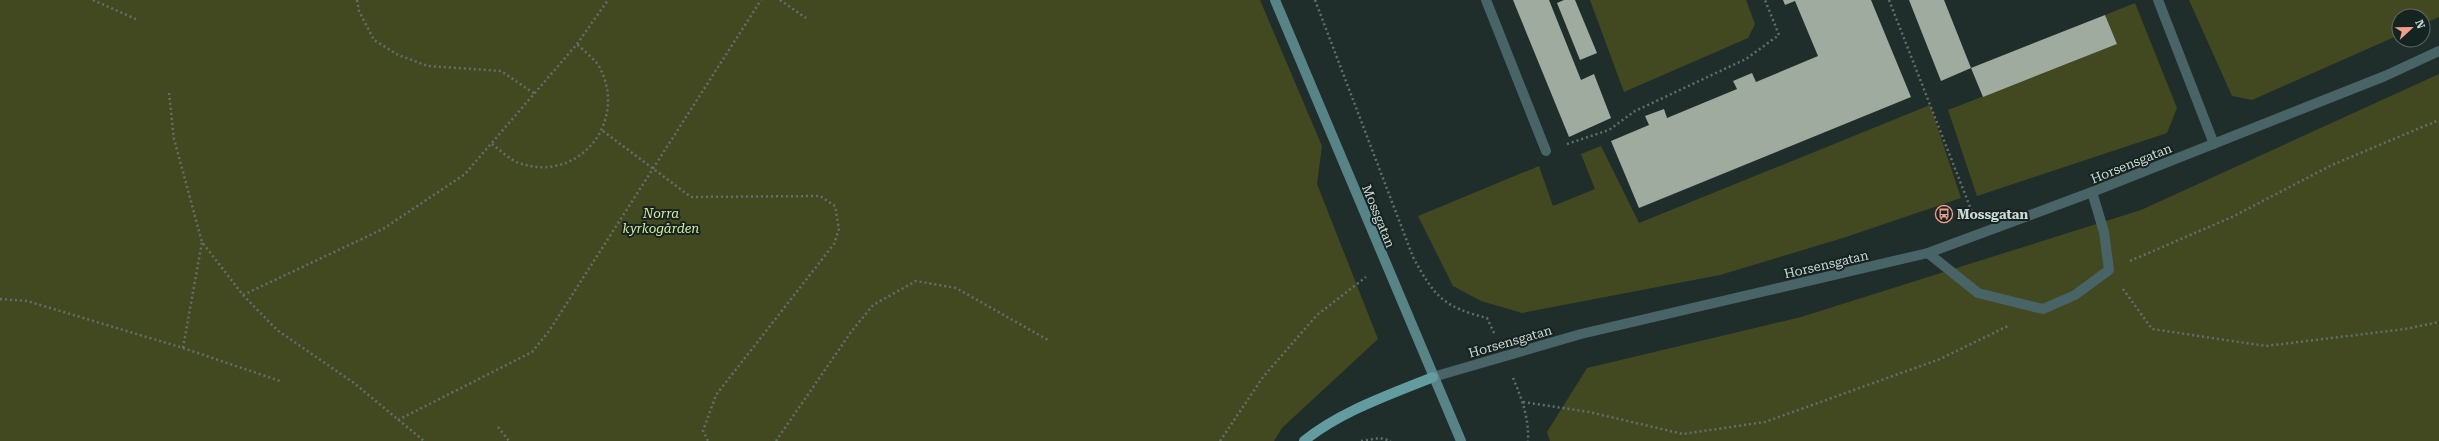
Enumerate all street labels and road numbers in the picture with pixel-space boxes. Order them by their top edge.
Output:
street label: Horsensgatan [2088,140,2175,187]
street label: Mossgatan [1359,182,1398,251]
street label: Horsensgatan [1782,247,1870,281]
street label: Horsensgatan [1467,322,1554,361]

